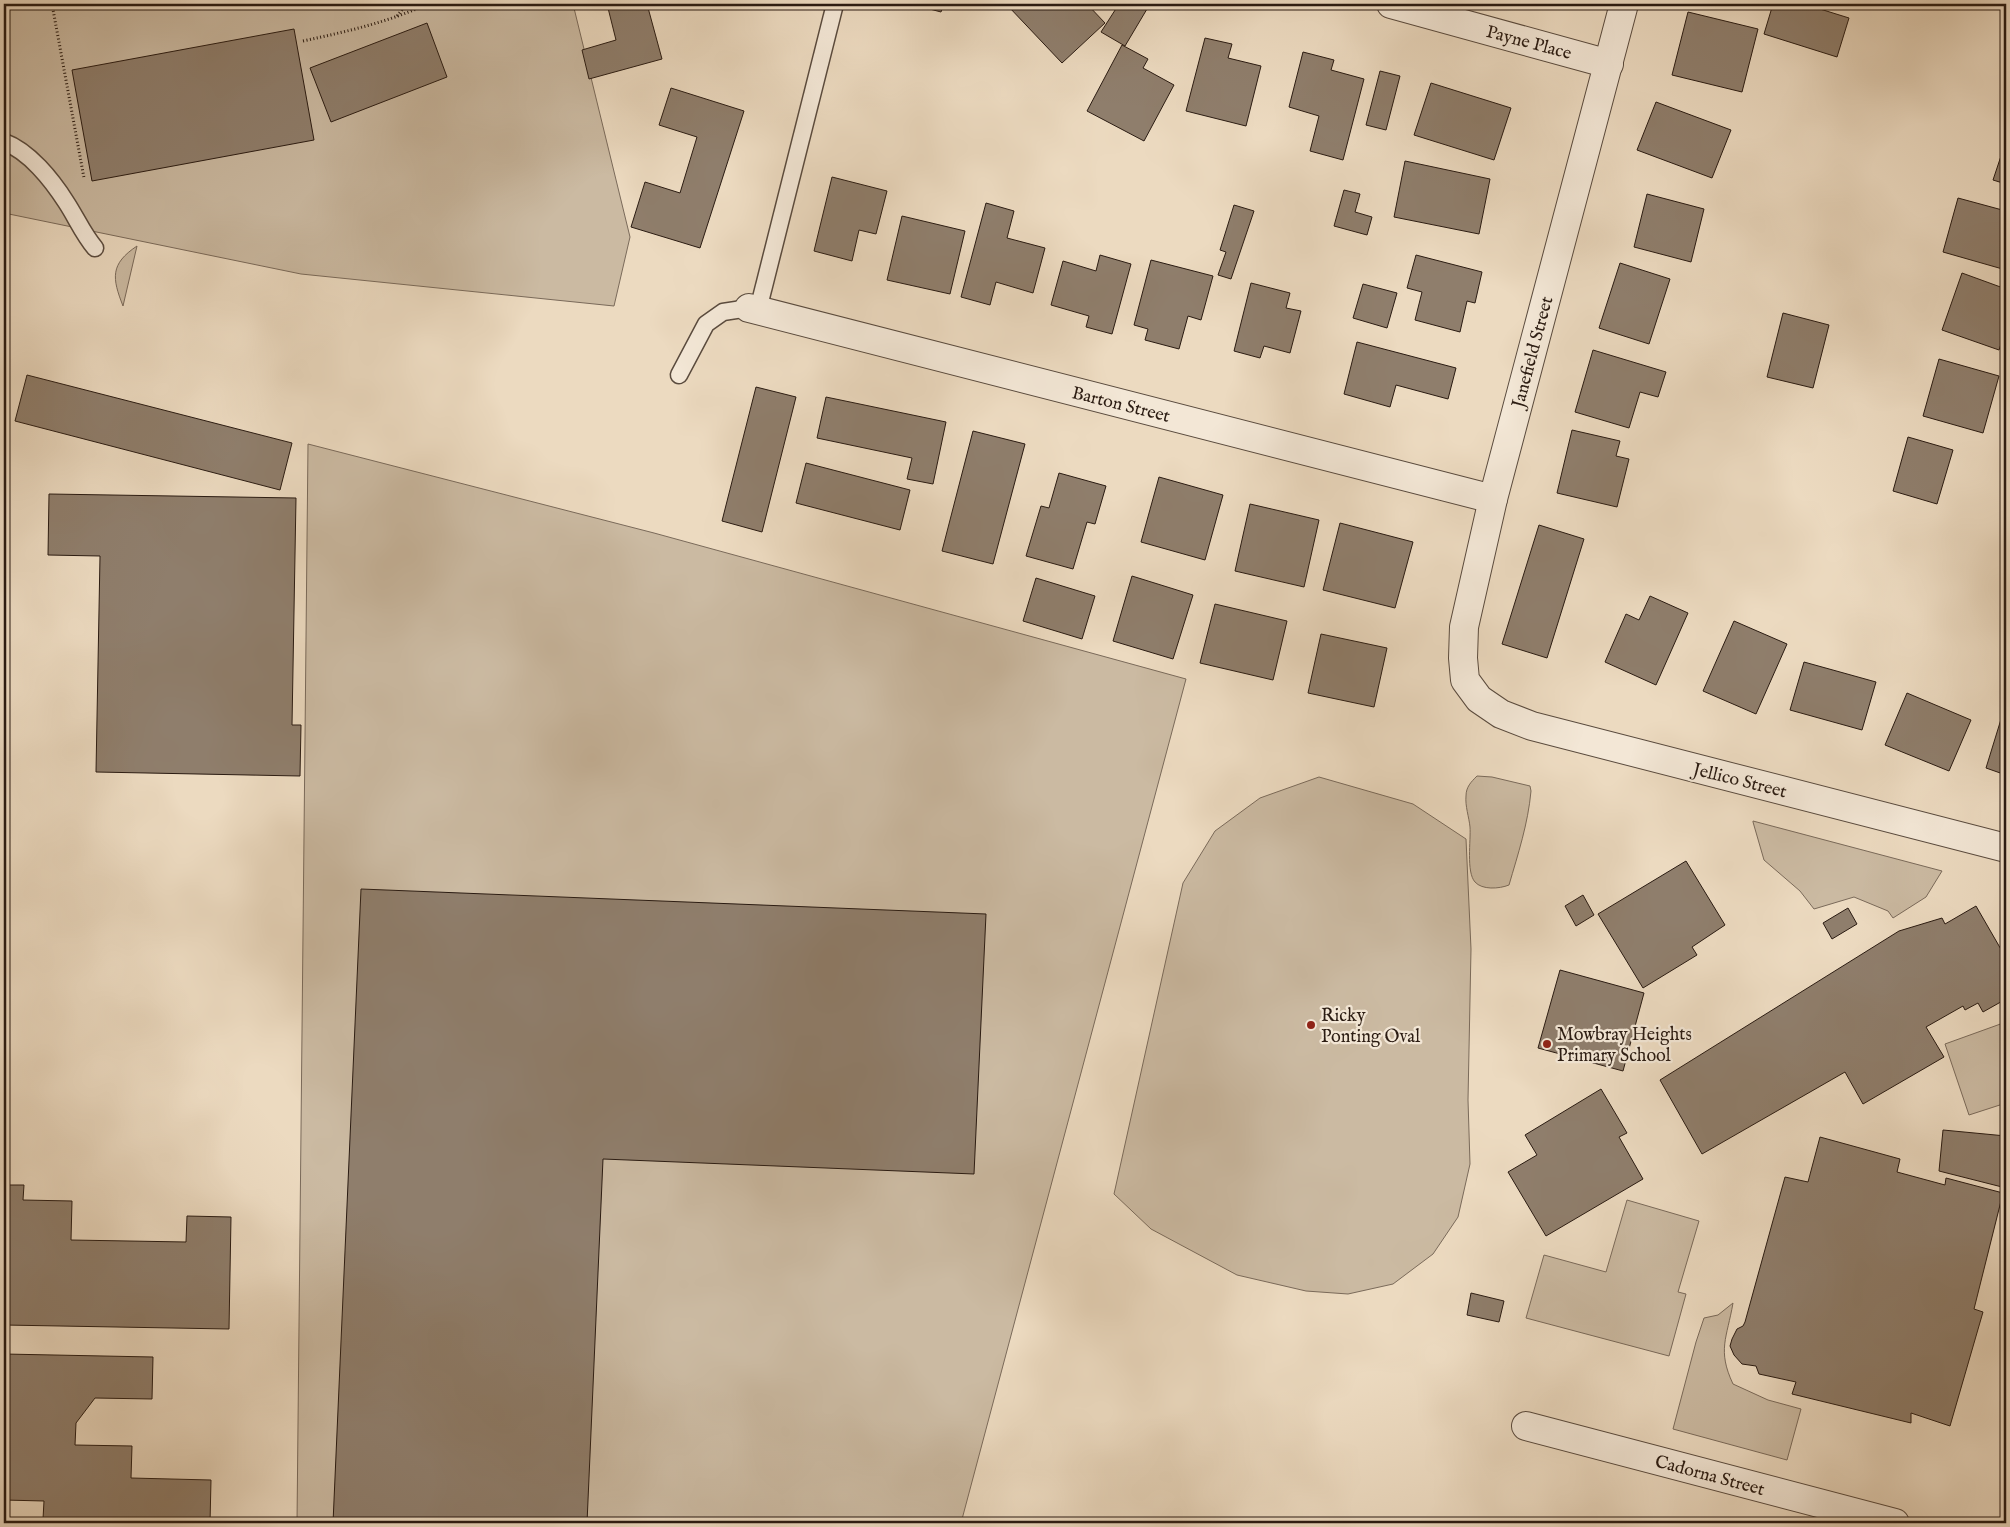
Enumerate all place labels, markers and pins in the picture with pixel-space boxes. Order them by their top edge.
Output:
place label: Ricky Ponting Oval [1321,1005,1420,1049]
marker: Ricky Ponting Oval [1305,1019,1317,1031]
place label: Mowbray Heights Primary School [1557,1024,1692,1068]
marker: Mowbray Heights Primary School [1541,1038,1553,1050]

